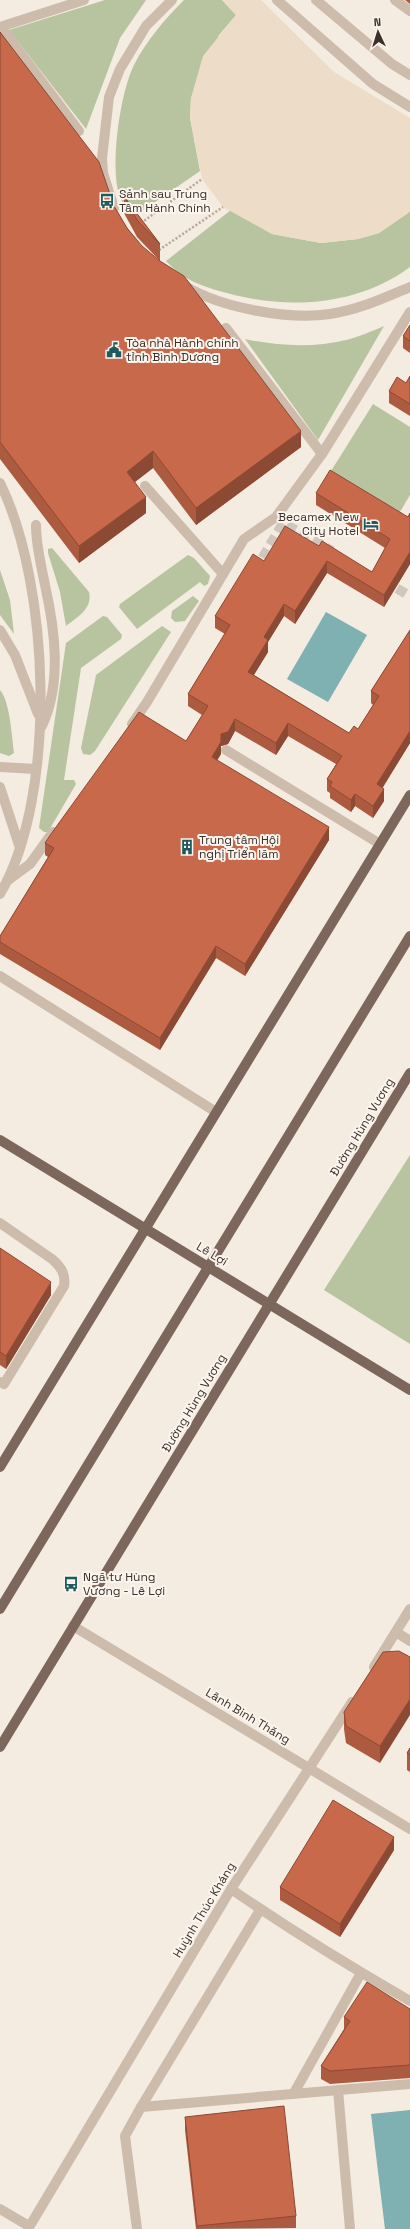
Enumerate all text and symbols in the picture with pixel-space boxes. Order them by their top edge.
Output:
north arrow [358,12,398,52]
text: N [373,15,381,29]
place label: Sảnh sau Trung Tâm Hành Chính [119,186,211,216]
bus stop icon: Sảnh sau Trung Tâm Hành Chính [98,192,116,210]
place label: Tòa nhà Hành chính tỉnh Bình Dương [126,335,239,365]
public building icon: Tòa nhà Hành chính tỉnh Bình Dương [105,341,123,359]
place label: Becamex New City Hotel [278,509,359,539]
hotel icon: Becamex New City Hotel [362,515,380,533]
place label: Trung tâm Hội nghị Triển lãm [199,832,279,862]
building icon: Trung tâm Hội nghị Triển lãm [178,838,196,856]
street label: Đường Hùng Vương [326,1075,398,1179]
street label: Lê Lợi [193,1238,231,1270]
street label: Đường Hùng Vương [158,1351,230,1455]
place label: Ngã tư Hùng Vương - Lê Lợi [83,1569,165,1599]
bus stop icon: Ngã tư Hùng Vương - Lê Lợi [62,1575,80,1593]
street label: Lãnh Binh Thăng [203,1684,293,1748]
street label: Huỳnh Thúc Kháng [169,1859,239,1961]

